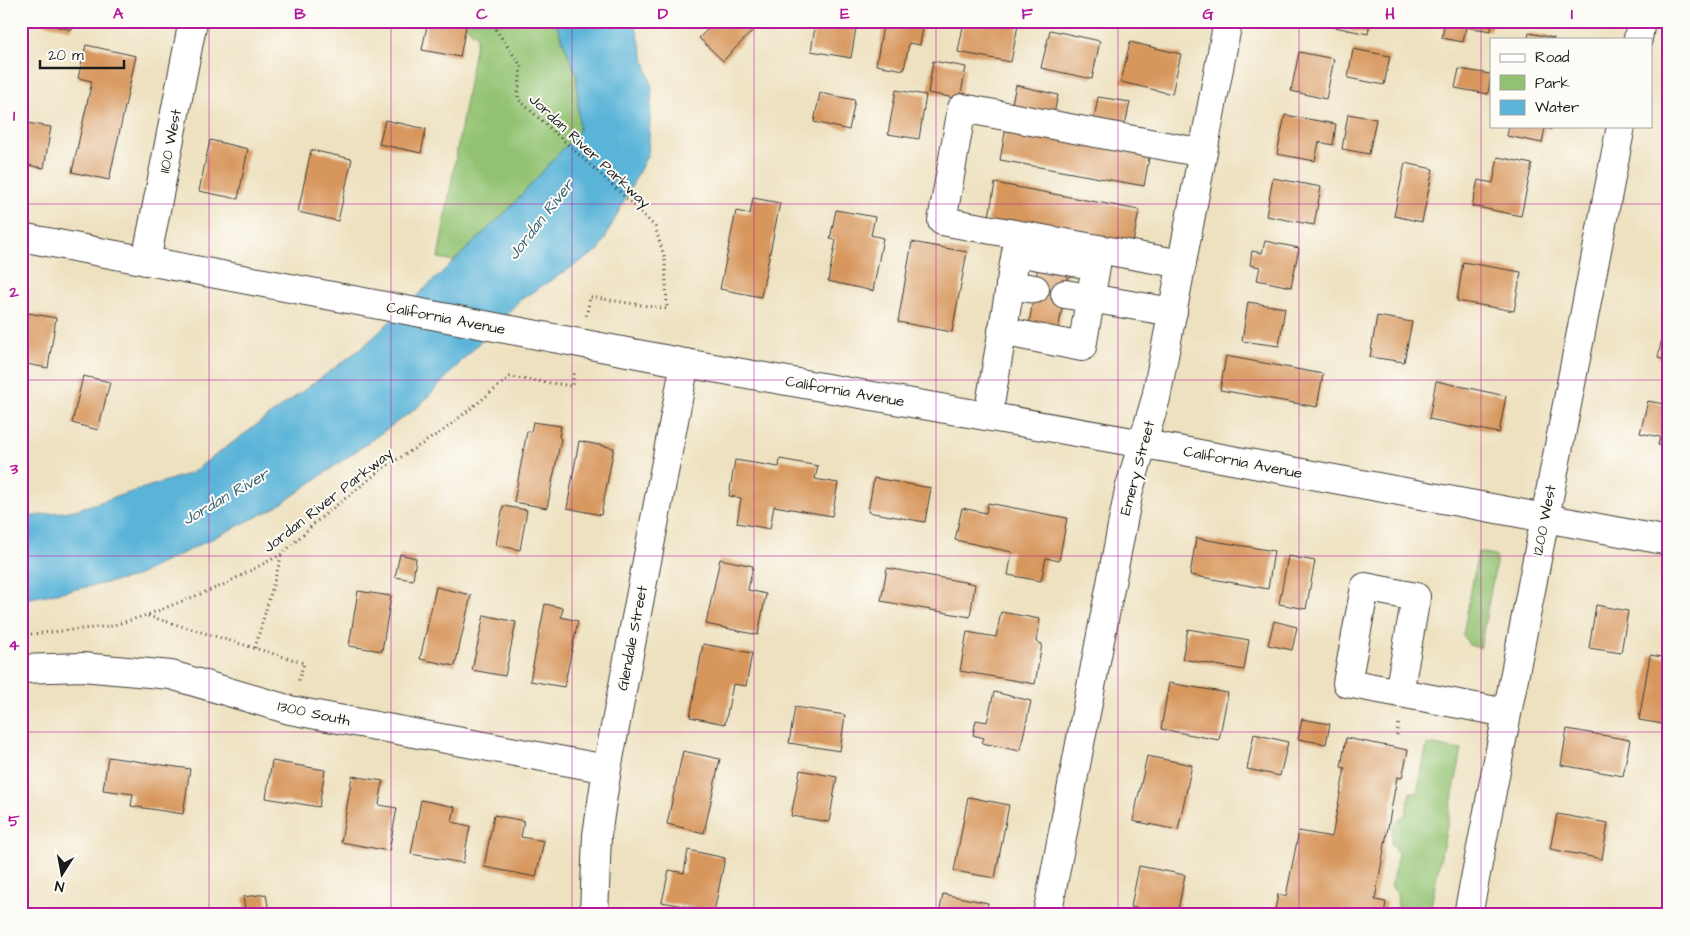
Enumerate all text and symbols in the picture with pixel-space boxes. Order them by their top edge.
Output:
text: A [113,3,124,25]
text: B [294,3,306,25]
text: C [476,3,488,25]
text: D [658,3,669,25]
text: E [840,3,850,25]
text: F [1021,3,1033,25]
text: G [1202,3,1214,25]
text: H [1385,3,1395,25]
text: I [1571,3,1573,25]
scale bar [40,38,124,70]
legend [1490,38,1652,128]
text: 20 m [48,45,84,66]
text: Road [1535,47,1570,68]
text: Park [1535,73,1570,94]
street label: Jordan River Parkway [524,89,655,214]
text: Water [1535,97,1579,118]
text: 1 [13,105,16,127]
street label: 1100 West [154,107,187,175]
water label: Jordan River [502,173,581,264]
text: 2 [8,281,19,303]
street label: California Avenue [385,297,507,340]
street label: California Avenue [784,371,906,412]
street label: Emery Street [1115,418,1161,518]
street label: California Avenue [1182,441,1304,484]
street label: Jordan River Parkway [259,443,398,558]
text: 3 [9,458,19,480]
water label: Jordan River [178,462,275,531]
street label: 1200 West [1527,483,1562,557]
street label: Glendale Street [612,584,653,692]
text: 4 [9,634,20,656]
street label: 1300 South [276,696,353,732]
text: 5 [8,810,20,832]
north arrow [38,848,88,898]
text: N [53,875,66,896]

